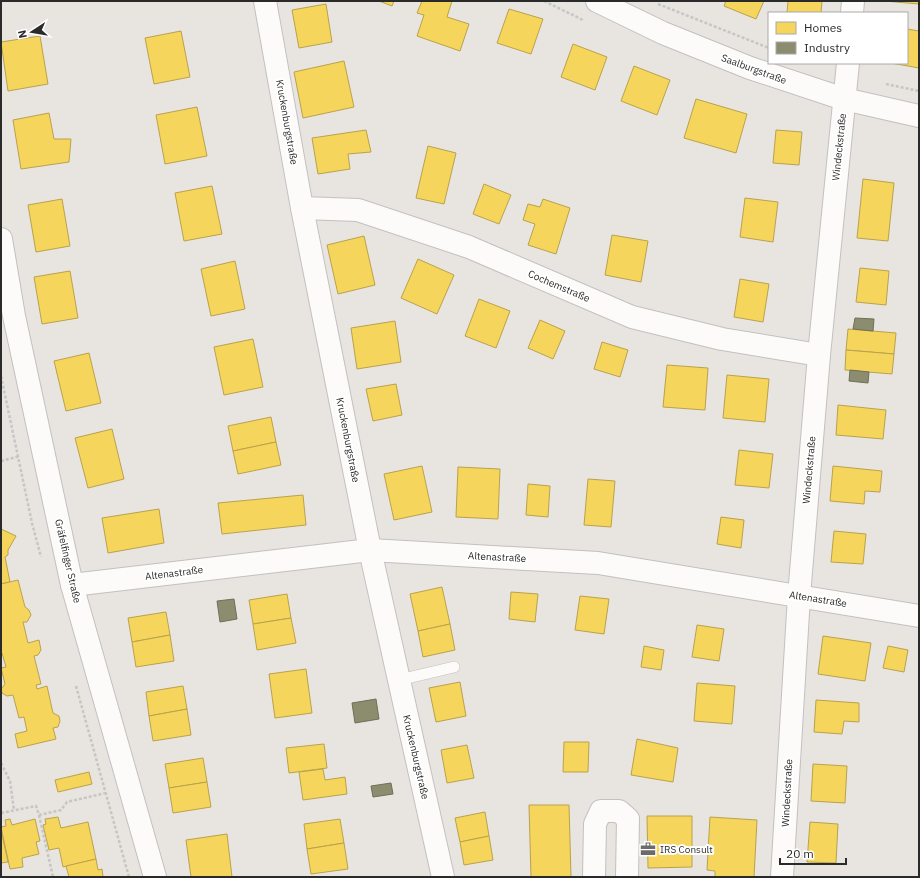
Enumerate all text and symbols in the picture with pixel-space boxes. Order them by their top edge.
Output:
north arrow [12,12,52,52]
legend [768,12,908,64]
text: Homes [804,20,842,35]
text: N [15,29,30,39]
text: Industry [804,40,850,55]
street label: Saalburgstraße [720,51,789,87]
street label: Kruckenburgstraße [273,78,301,166]
street label: Windeckstraße [829,112,849,181]
street label: Cochemstraße [526,267,592,305]
street label: Kruckenburgstraße [333,396,363,484]
street label: Windeckstraße [800,435,818,504]
street label: Gräfelfinger Straße [52,518,84,605]
street label: Altenastraße [468,549,527,565]
street label: Altenastraße [144,563,204,583]
street label: Altenastraße [788,588,848,610]
street label: Kruckenburgstraße [400,714,432,801]
street label: Windeckstraße [779,758,795,827]
office icon: IRS Consult [639,840,657,858]
scale bar [780,840,846,866]
place label: IRS Consult [660,843,713,856]
text: 20 m [786,846,814,861]

